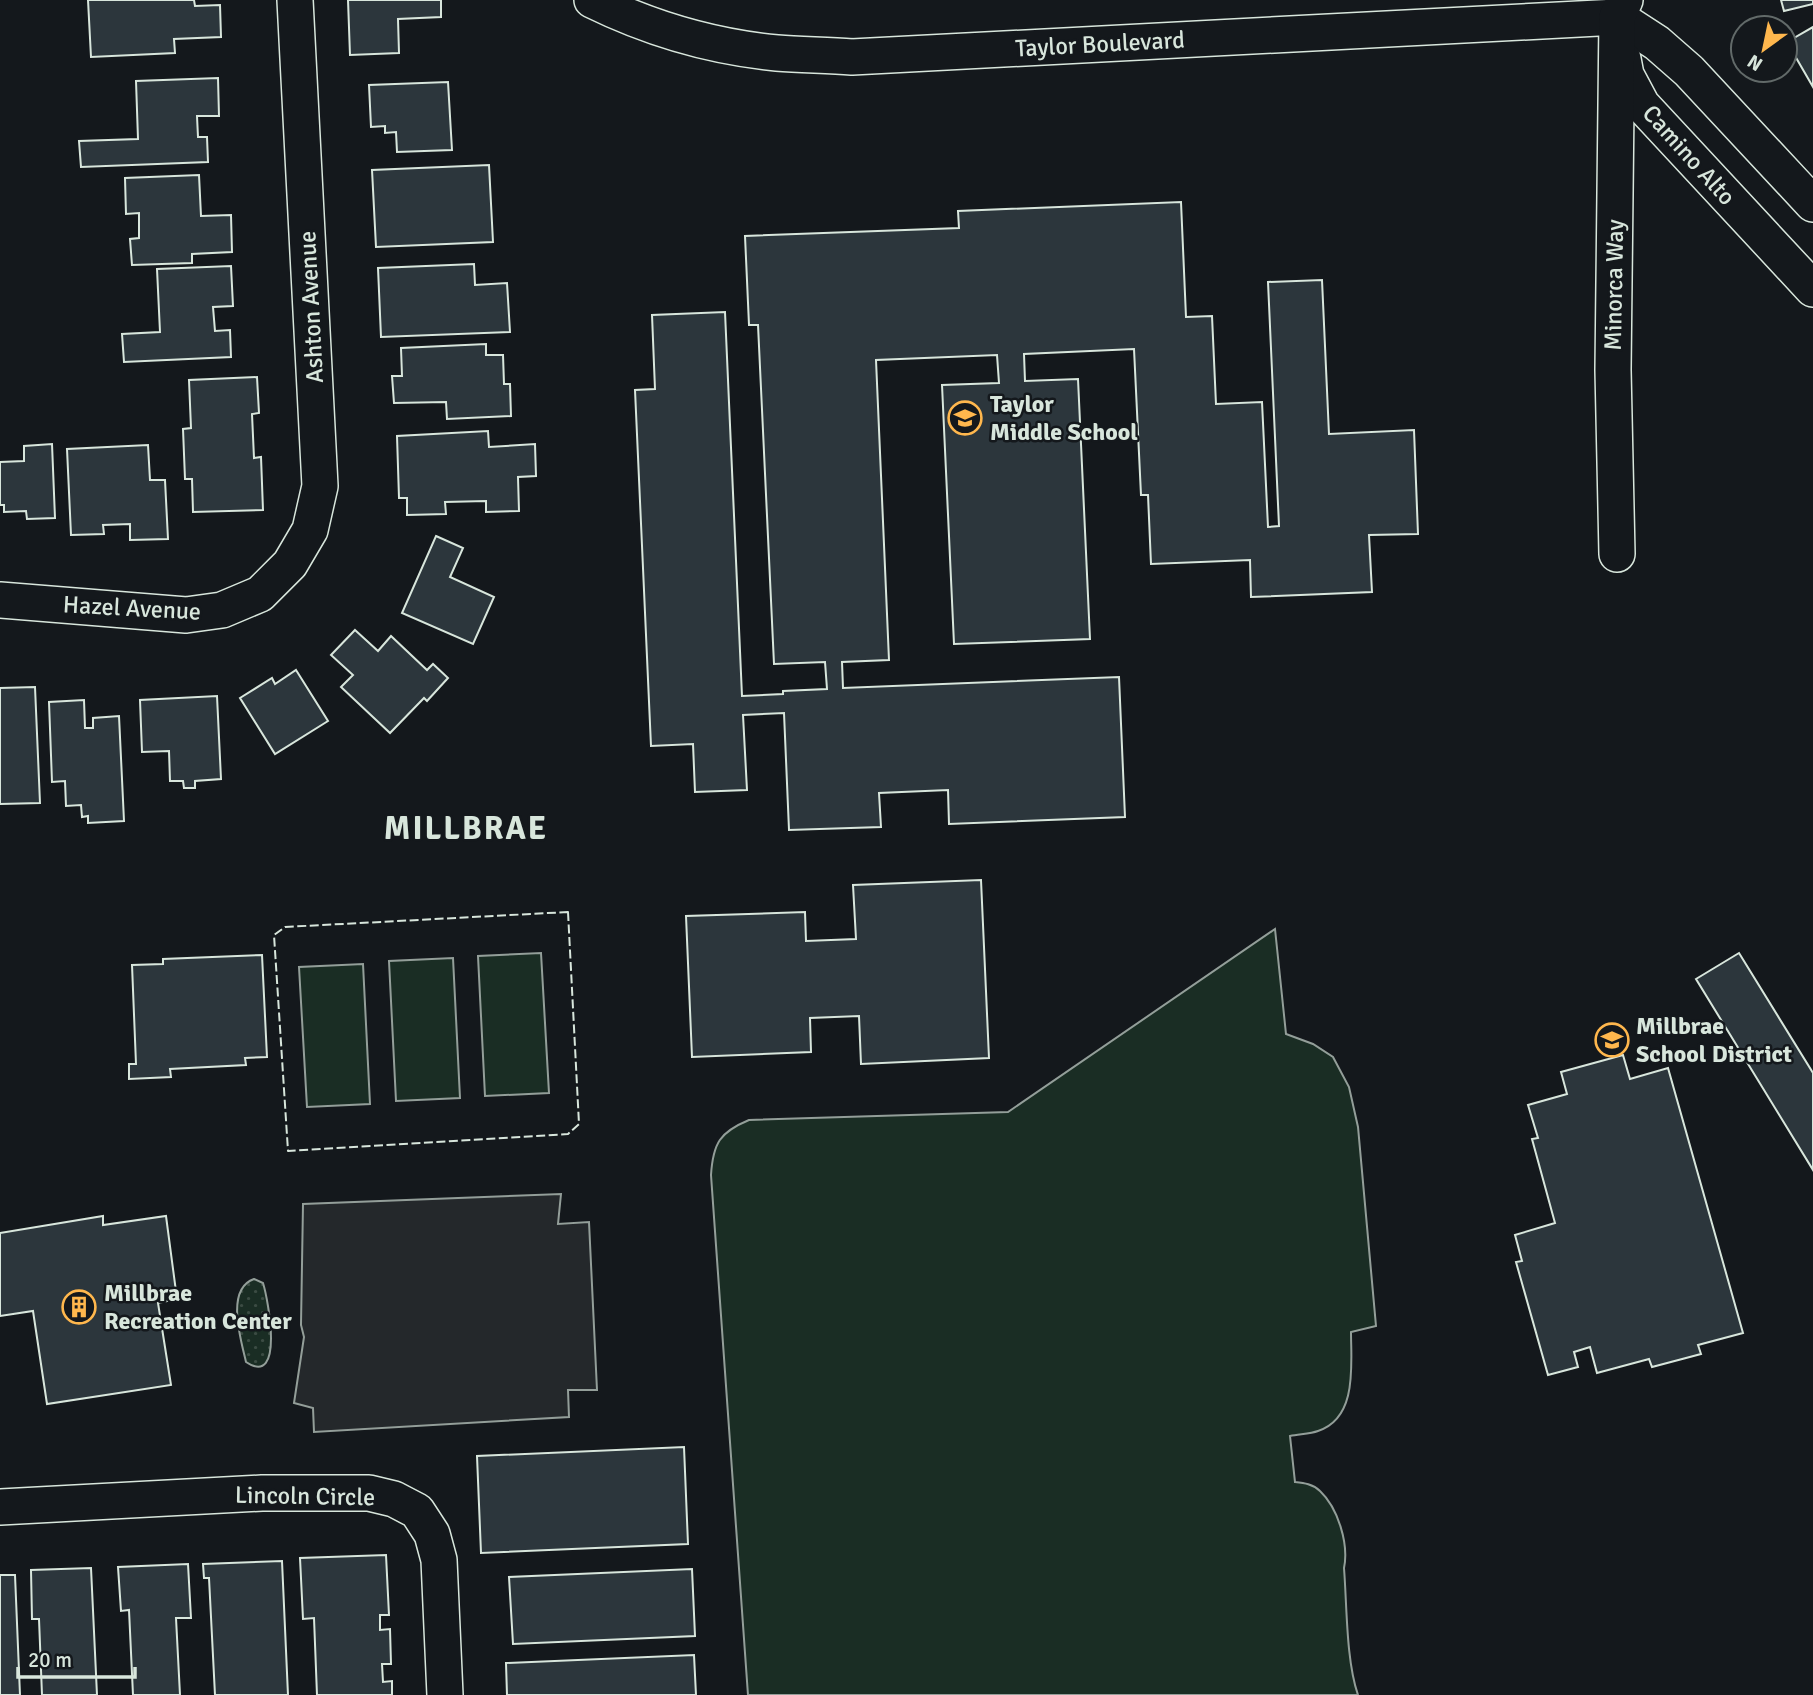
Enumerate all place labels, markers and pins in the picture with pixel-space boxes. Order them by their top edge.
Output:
place label: Taylor Middle School [990,389,1138,447]
school or university icon: Taylor Middle School [946,399,984,437]
place label: Millbrae School District [1636,1011,1792,1069]
school or university icon: Millbrae School District [1593,1021,1631,1059]
place label: Millbrae Recreation Center [104,1278,292,1336]
building icon: Millbrae Recreation Center [60,1288,98,1326]

